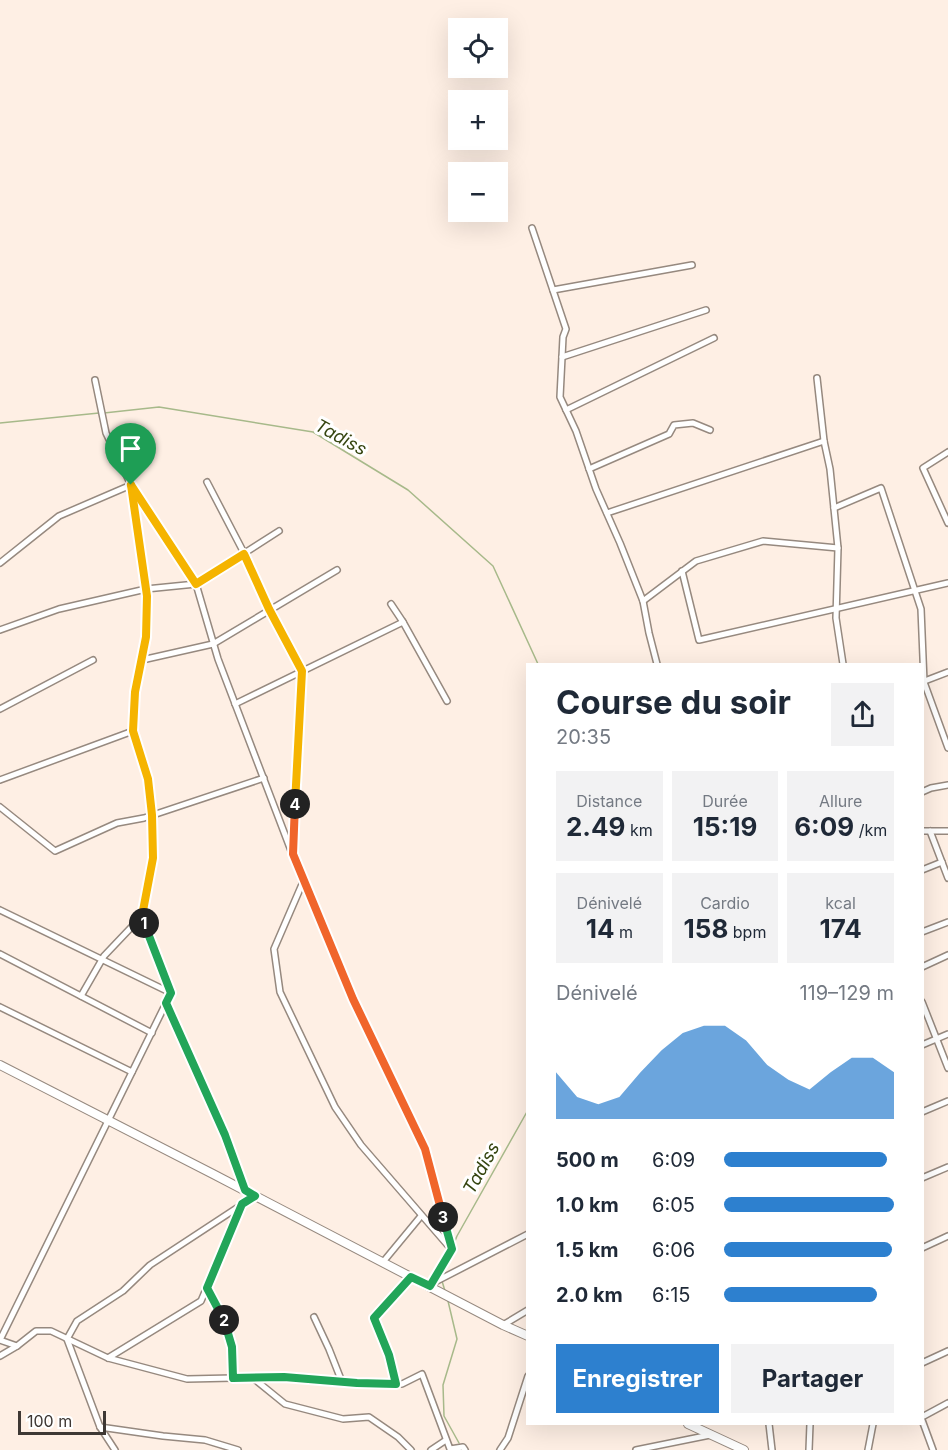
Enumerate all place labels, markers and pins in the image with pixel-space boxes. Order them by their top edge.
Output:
pin [105,423,156,485]
pin: 4 [280,789,310,819]
pin: 1 [129,908,159,938]
pin: 3 [428,1202,458,1232]
pin: 2 [209,1305,239,1335]

